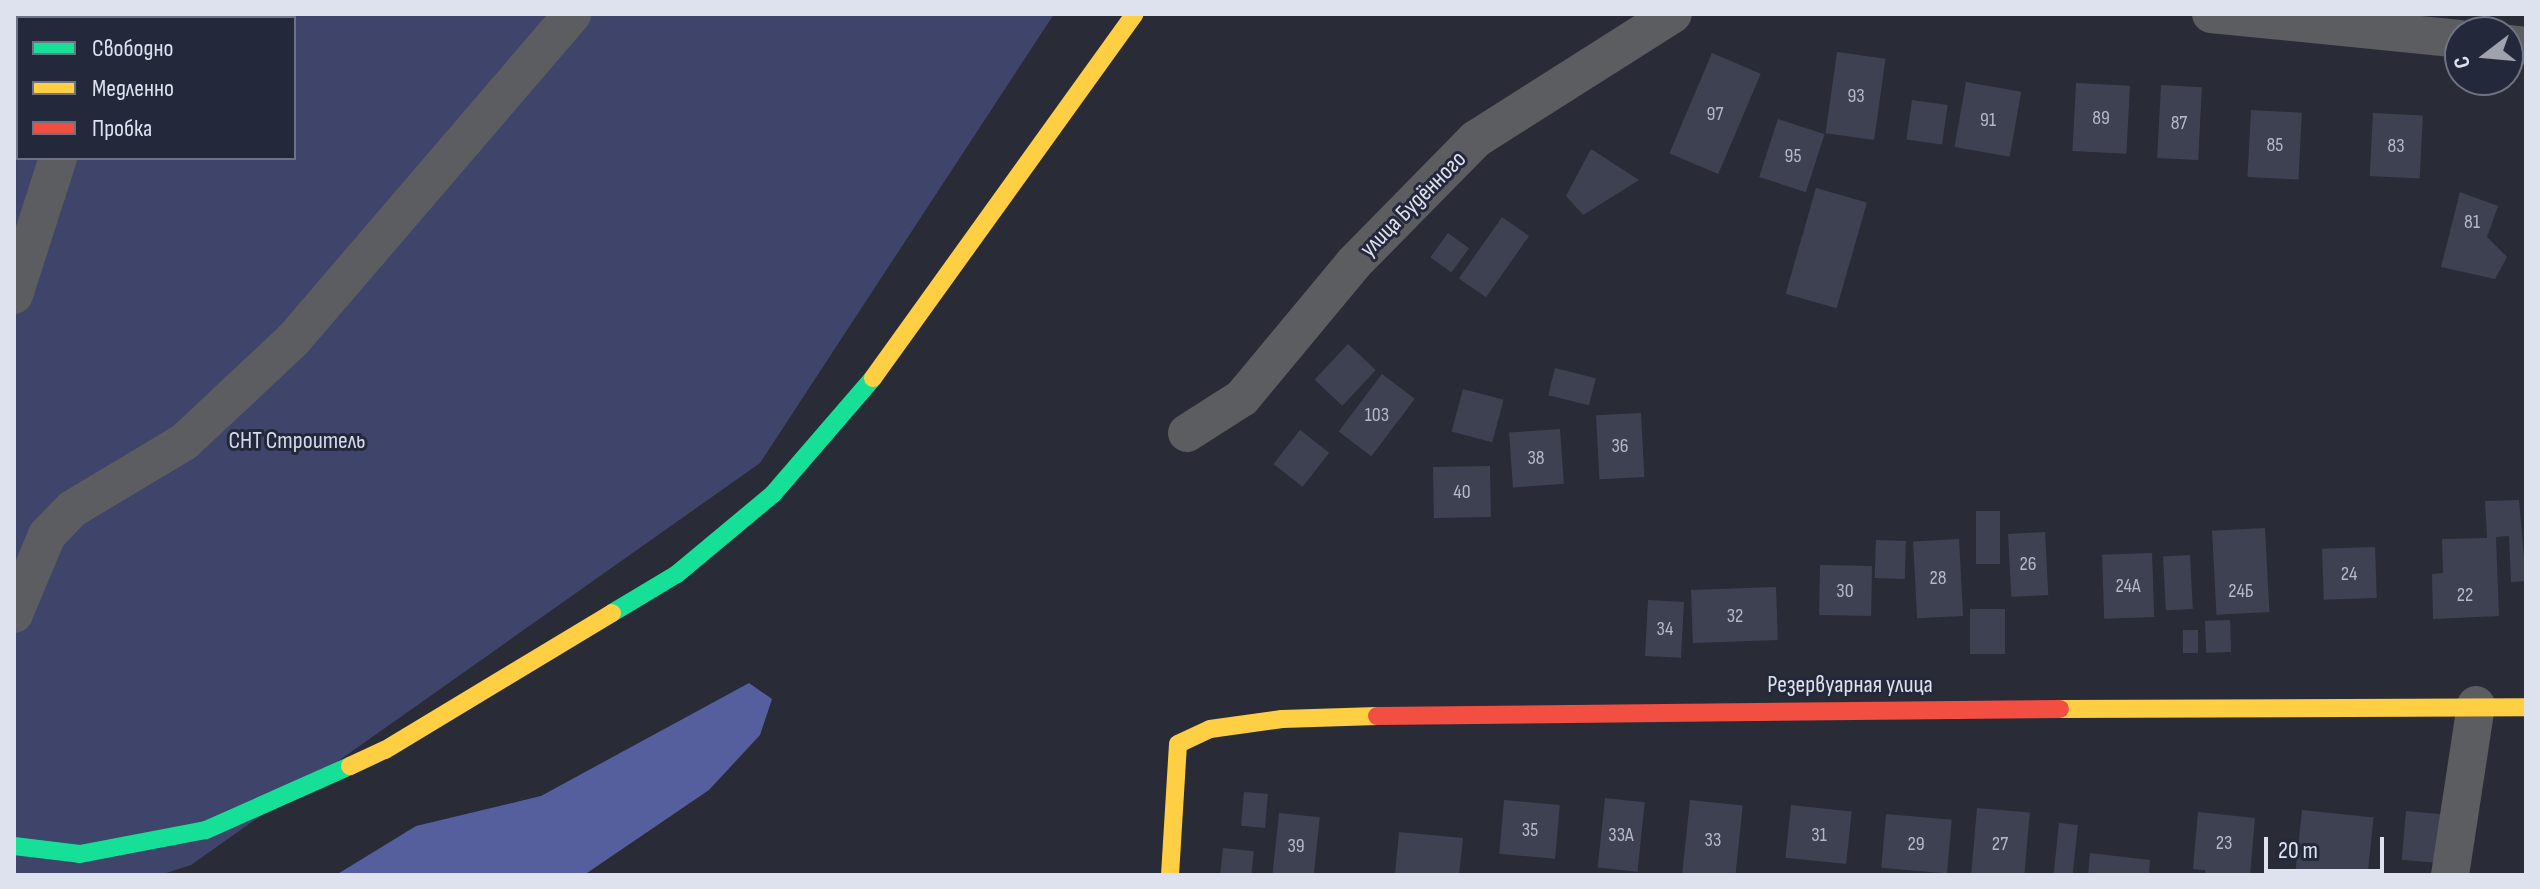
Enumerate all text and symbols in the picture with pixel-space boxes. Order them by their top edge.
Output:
legend [16,16,296,160]
north arrow [2444,16,2524,96]
text: Свободно [92,34,173,63]
text: С [2448,53,2477,71]
text: Медленно [92,74,174,103]
house number: 93 [1847,84,1865,108]
house number: 97 [1707,102,1723,126]
house number: 89 [2092,106,2110,130]
house number: 91 [1980,108,1996,132]
house number: 87 [2171,111,2187,135]
text: Пробка [92,114,152,143]
house number: 85 [2267,133,2283,157]
house number: 83 [2387,134,2405,158]
house number: 95 [1785,144,1801,168]
street label: улица Будённого [1354,145,1472,263]
house number: 81 [2464,210,2480,234]
house number: 103 [1365,403,1389,427]
park label: СНТ Строитель [228,427,366,455]
house number: 36 [1611,434,1629,458]
house number: 38 [1527,446,1545,470]
house number: 40 [1453,480,1471,504]
house number: 26 [2020,552,2036,576]
house number: 24 [2341,562,2357,586]
house number: 28 [1930,566,1946,590]
house number: 24А [2115,574,2141,598]
house number: 30 [1836,579,1854,603]
house number: 24Б [2228,579,2254,603]
house number: 22 [2457,583,2473,607]
house number: 32 [1727,604,1743,628]
house number: 34 [1657,617,1673,641]
street label: Резервуарная улица [1767,671,1933,699]
house number: 35 [1522,818,1538,842]
scale bar [2268,821,2388,871]
house number: 33А [1608,823,1634,847]
house number: 31 [1811,823,1827,847]
house number: 33 [1705,828,1721,852]
house number: 23 [2216,831,2232,855]
house number: 29 [1907,832,1925,856]
house number: 27 [1992,832,2008,856]
house number: 39 [1287,834,1305,858]
text: 20 m [2278,836,2318,865]

